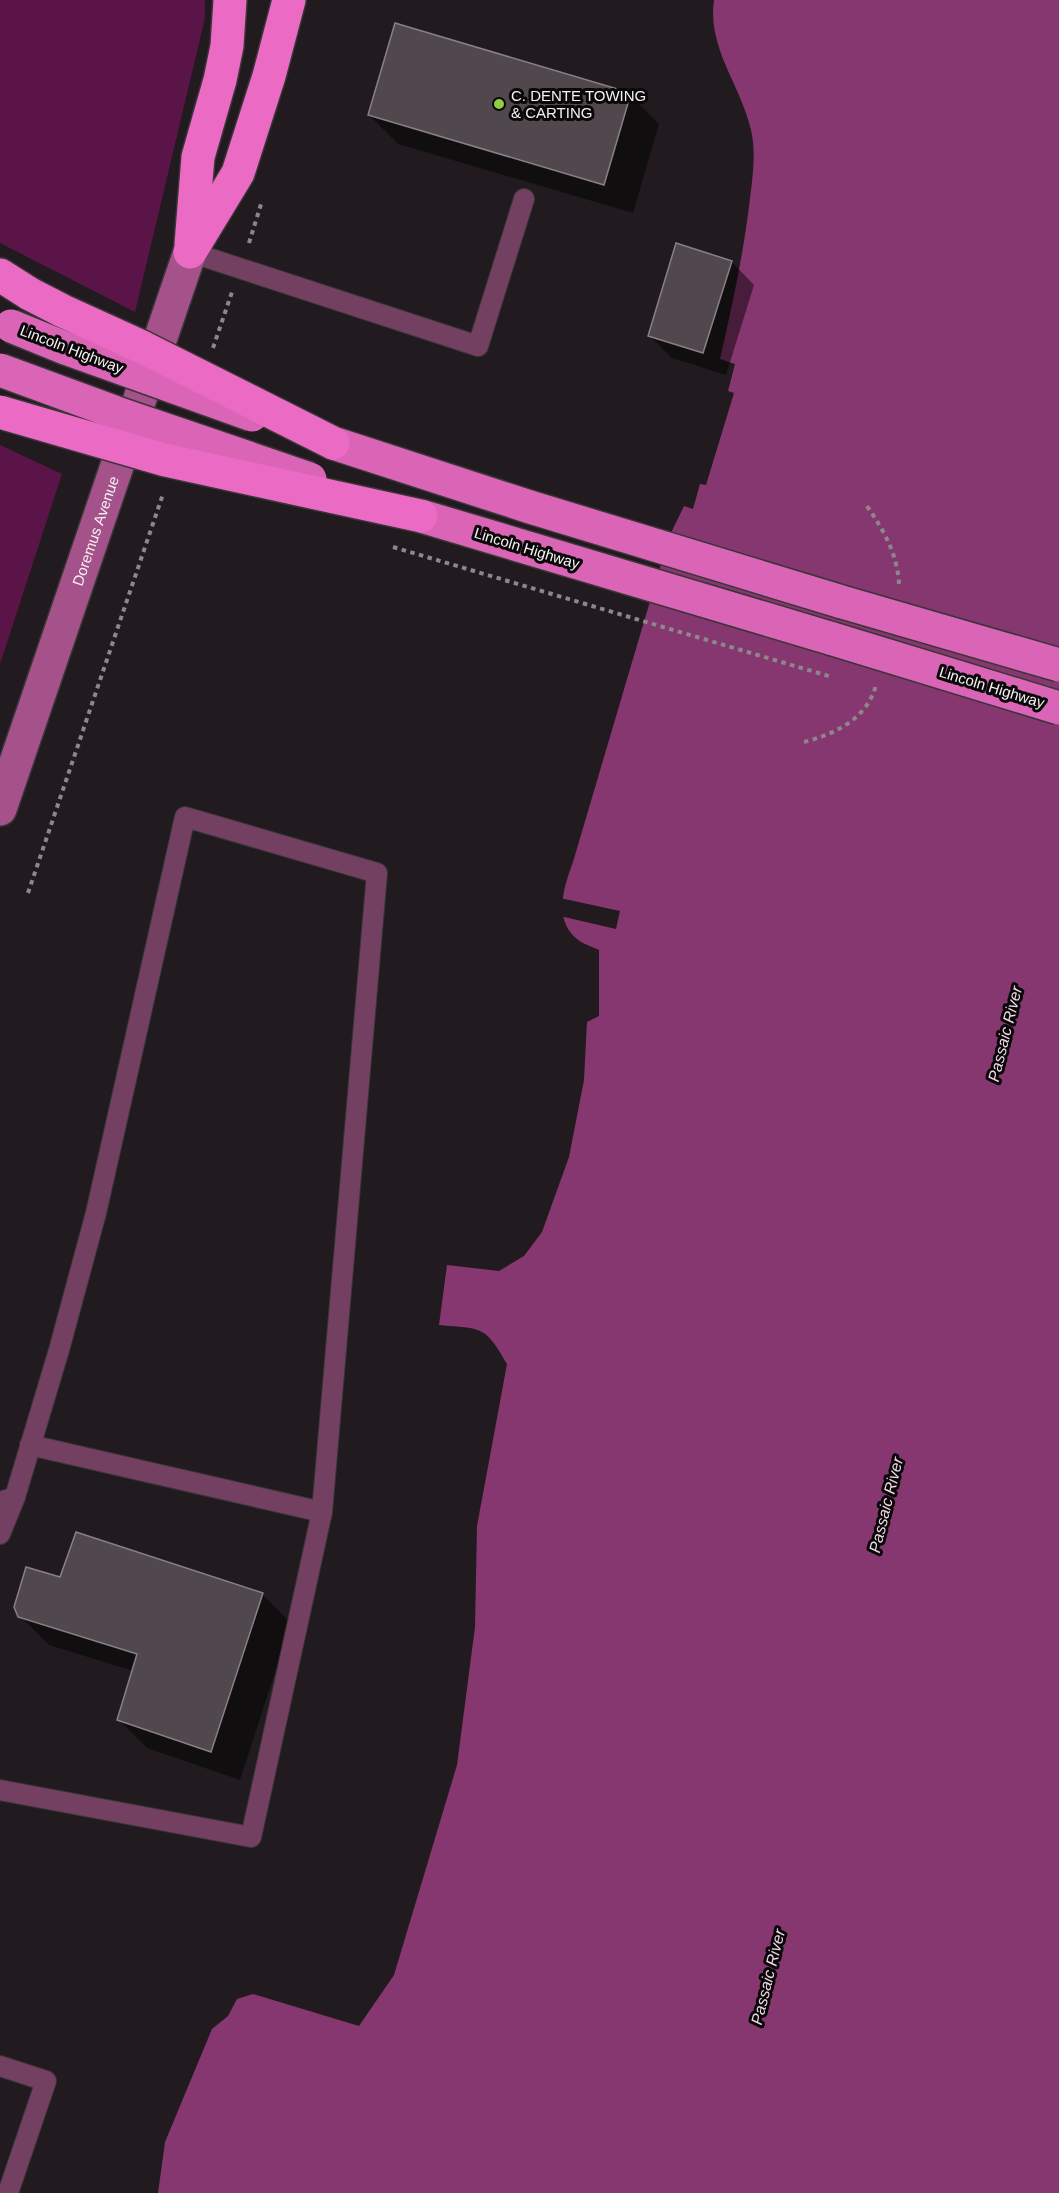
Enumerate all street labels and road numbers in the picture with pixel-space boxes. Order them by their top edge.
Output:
street label: Lincoln Highway [18,321,126,377]
street label: Doremus Avenue [68,474,121,588]
street label: Lincoln Highway [472,524,582,572]
street label: Lincoln Highway [937,663,1047,711]

